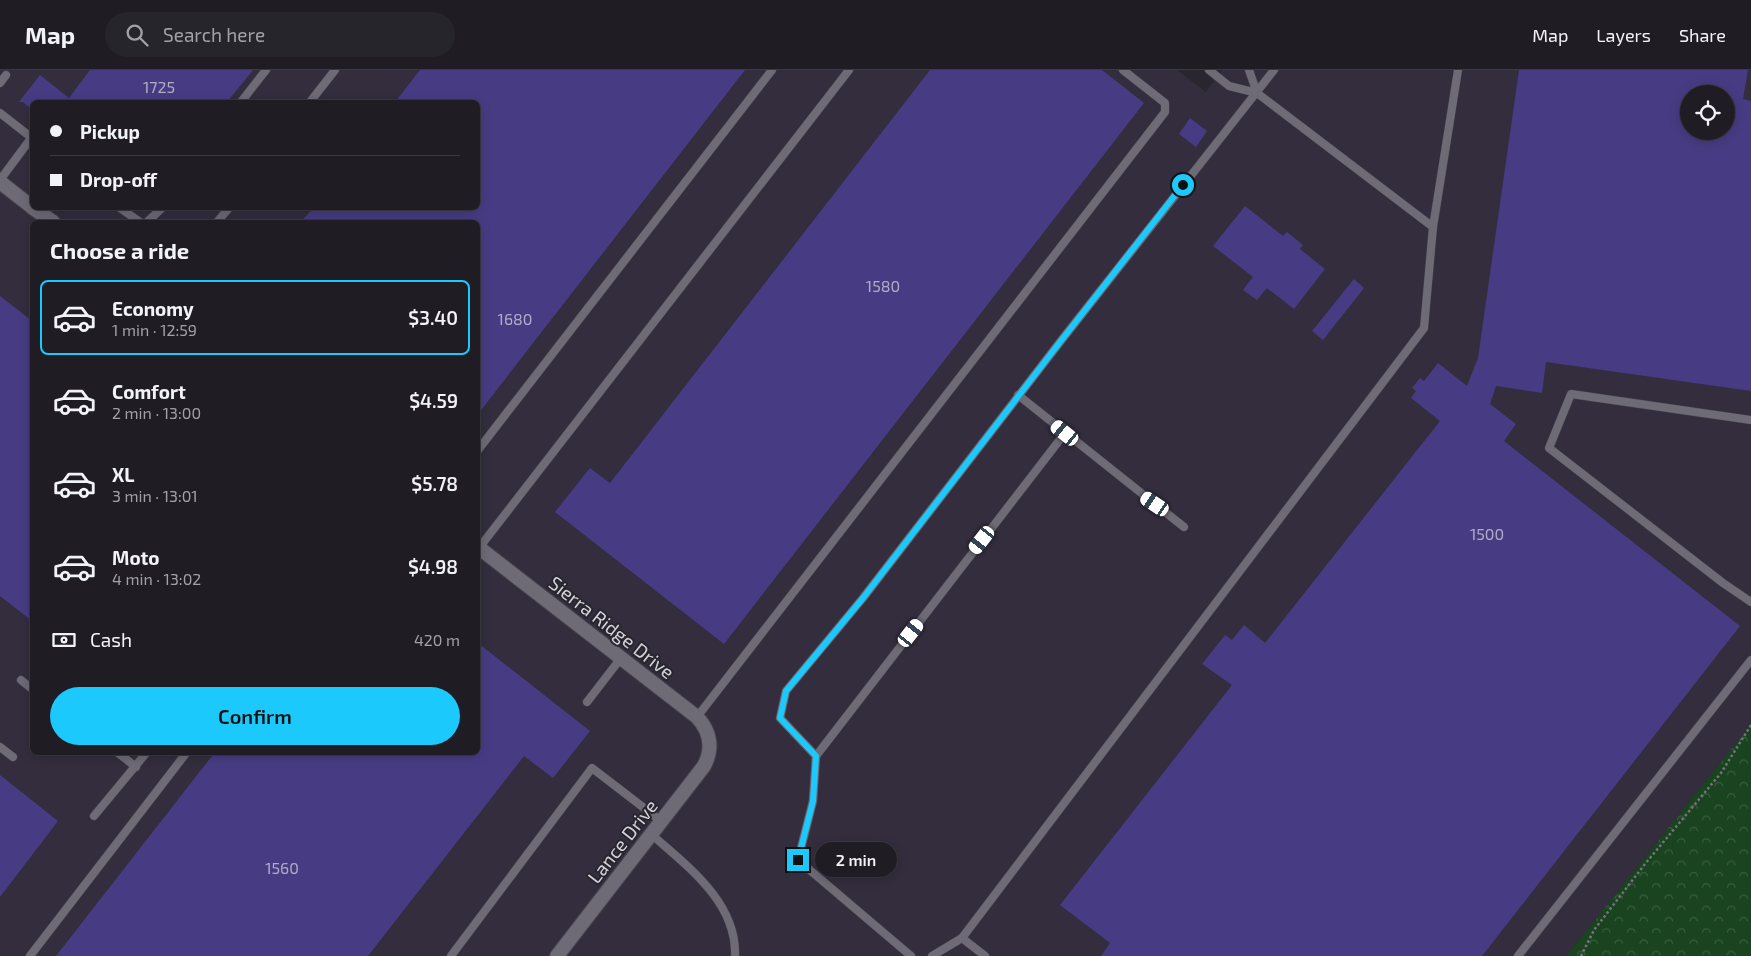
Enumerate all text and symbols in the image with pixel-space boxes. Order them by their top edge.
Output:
search box [105,12,455,57]
text: Map [25,20,75,49]
icon: search [123,21,151,49]
text: Search here [163,23,265,46]
text: Map [1532,24,1568,46]
text: Layers [1596,24,1651,46]
text: Share [1679,24,1726,46]
house number: 1725 [143,77,175,96]
map controls [1680,85,1735,140]
button: locate [1680,85,1735,140]
text: Pickup [80,120,140,143]
text: Drop-off [80,168,157,191]
route start [1172,174,1194,196]
text: Choose a ride [50,237,189,263]
house number: 1580 [866,276,900,295]
icon: car [52,295,97,340]
text: Economy [112,297,194,320]
text: $3.40 [408,306,458,329]
house number: 1680 [498,309,532,328]
text: 1 min · 12:59 [112,320,197,339]
icon: car [52,378,97,423]
text: Comfort [112,380,186,403]
text: $4.59 [409,389,458,412]
text: 2 min · 13:00 [112,403,201,422]
car [1048,418,1081,448]
icon: car [52,461,97,506]
text: XL [112,463,134,486]
text: $5.78 [411,472,458,495]
text: 3 min · 13:01 [112,486,198,505]
car [1138,489,1171,519]
car [966,524,997,556]
house number: 1500 [1470,524,1504,543]
icon: car [52,544,97,589]
text: Moto [112,546,160,569]
text: $4.98 [408,555,458,578]
text: 4 min · 13:02 [112,569,201,588]
street label: Sierra Ridge Drive [545,571,679,683]
car [895,617,926,649]
icon: cash [50,626,78,654]
text: Cash [90,628,132,651]
text: 420 m [414,630,460,649]
button: Confirm [50,687,460,745]
street label: Lance Drive [582,795,662,887]
callout: 2 min [816,842,898,878]
route end [787,849,809,871]
text: 2 min [836,850,876,869]
house number: 1560 [265,858,299,877]

